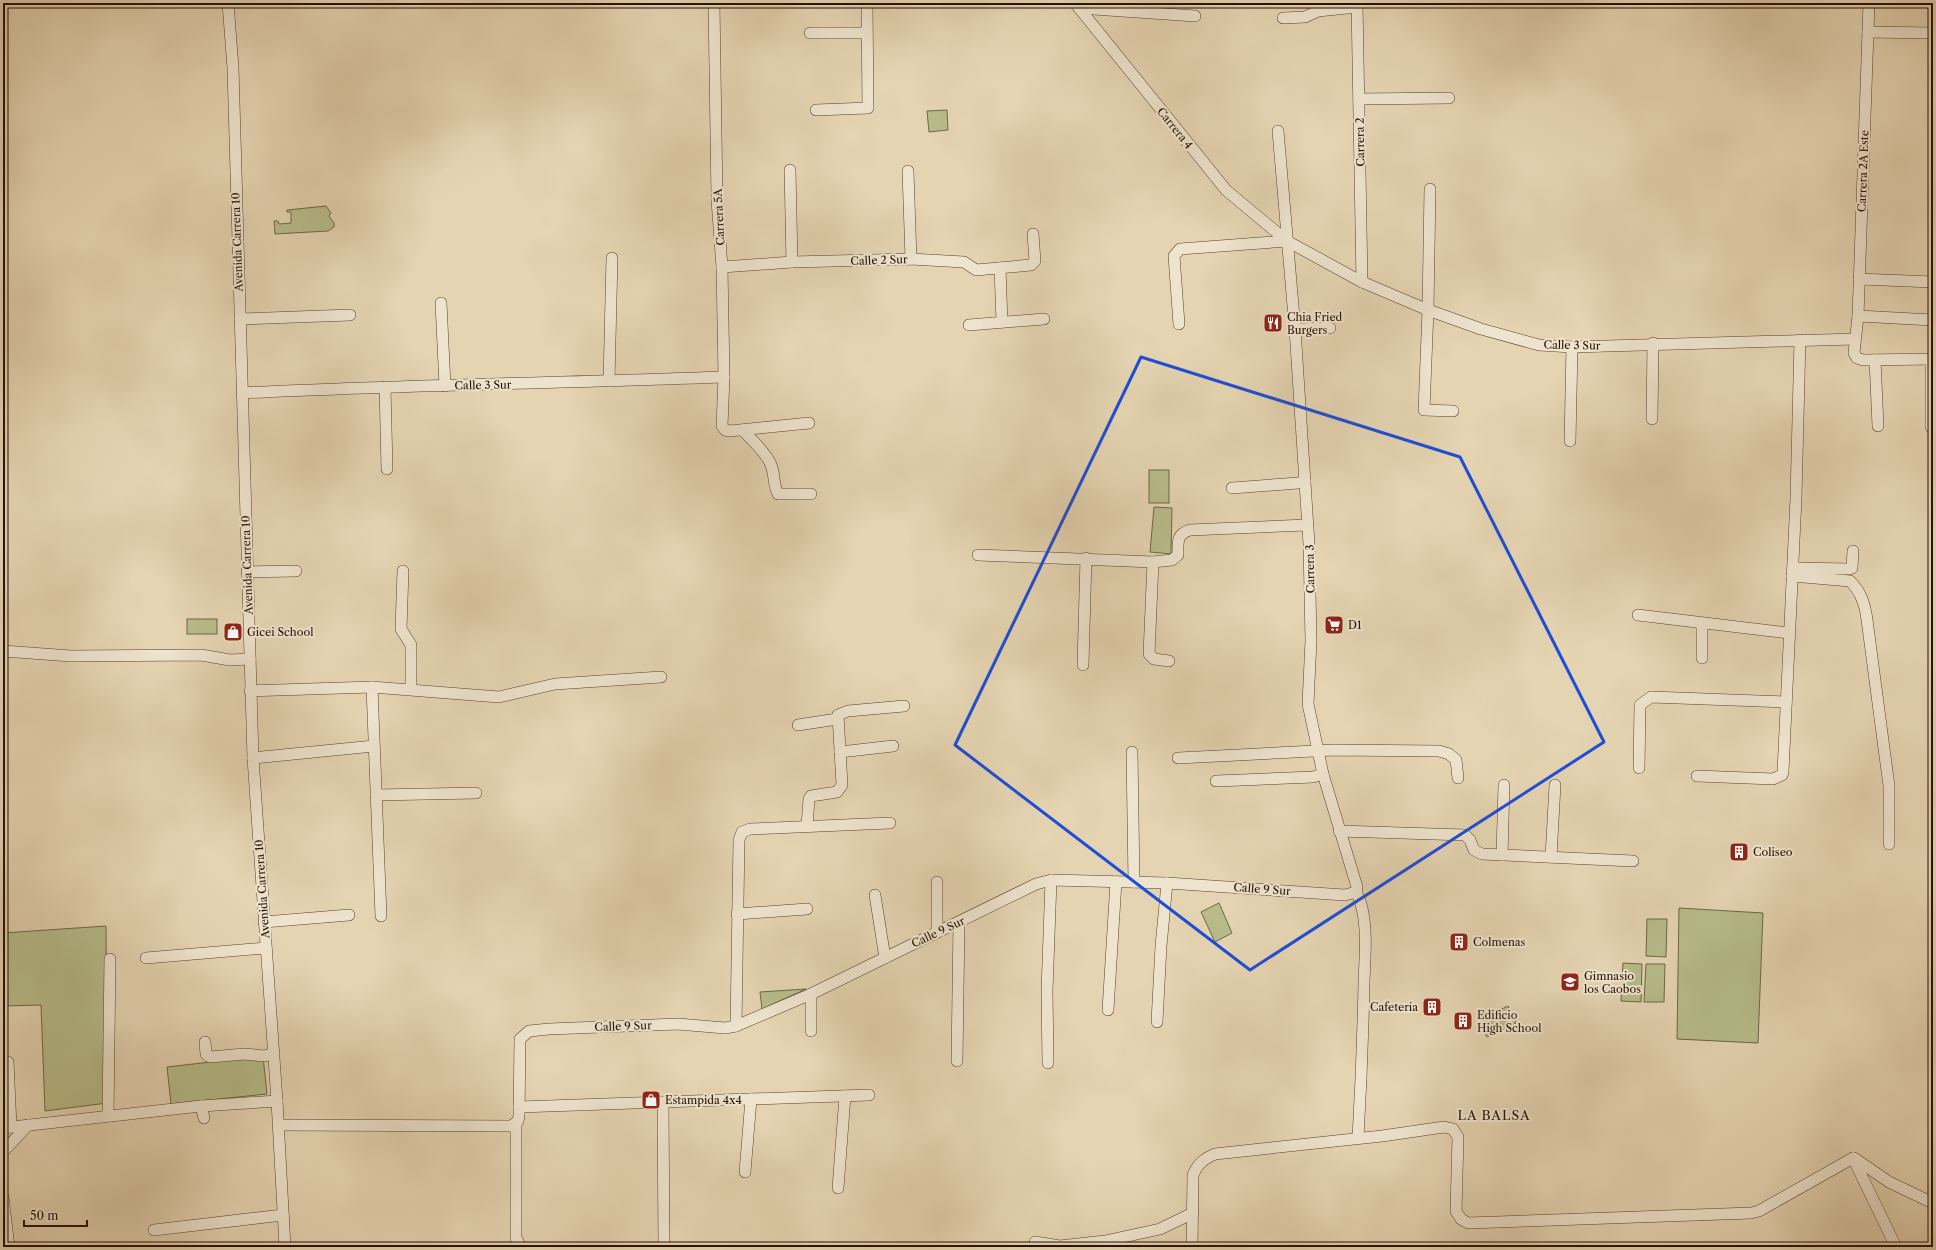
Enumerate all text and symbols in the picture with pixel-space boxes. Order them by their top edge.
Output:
street label: Carrera 4 [1154,105,1196,151]
street label: Carrera 2 [1353,117,1367,167]
street label: Carrera 2A Este [1855,130,1871,212]
street label: Carrera 5A [710,187,727,246]
street label: Avenida Carrera 10 [228,192,246,293]
street label: Calle 2 Sur [850,252,908,268]
place label: Chia Fried Burgers [1287,310,1343,337]
restaurant icon: Chia Fried Burgers [1262,312,1284,334]
street label: Calle 3 Sur [1543,338,1601,353]
street label: Calle 3 Sur [454,377,512,392]
street label: Avenida Carrera 10 [238,515,256,616]
street label: Carrera 3 [1303,544,1317,594]
supermarket icon: D1 [1323,614,1345,636]
place label: D1 [1348,618,1362,632]
shop icon: Gicei School [222,621,244,643]
place label: Gicei School [247,625,314,639]
street label: Avenida Carrera 10 [252,839,273,940]
building icon: Coliseo [1728,841,1750,863]
place label: Coliseo [1753,845,1793,859]
street label: Calle 9 Sur [1233,880,1291,898]
street label: Calle 9 Sur [909,913,967,950]
building icon: Colmenas [1448,931,1470,953]
place label: Colmenas [1473,935,1526,949]
place label: Gimnasio los Caobos [1584,969,1641,996]
school or university icon: Gimnasio los Caobos [1559,971,1581,993]
building icon: Cafetería [1421,996,1443,1018]
place label: Cafetería [1370,1000,1418,1014]
place label: Edificio High School [1477,1008,1542,1035]
building icon: Edificio High School [1452,1010,1474,1032]
street label: Calle 9 Sur [594,1018,652,1034]
shop icon: Estampida 4x4 [640,1089,662,1111]
place label: Estampida 4x4 [665,1093,742,1107]
district label: LA BALSA [1457,1107,1531,1123]
scale bar [24,1202,87,1228]
text: 50 m [30,1208,59,1223]

